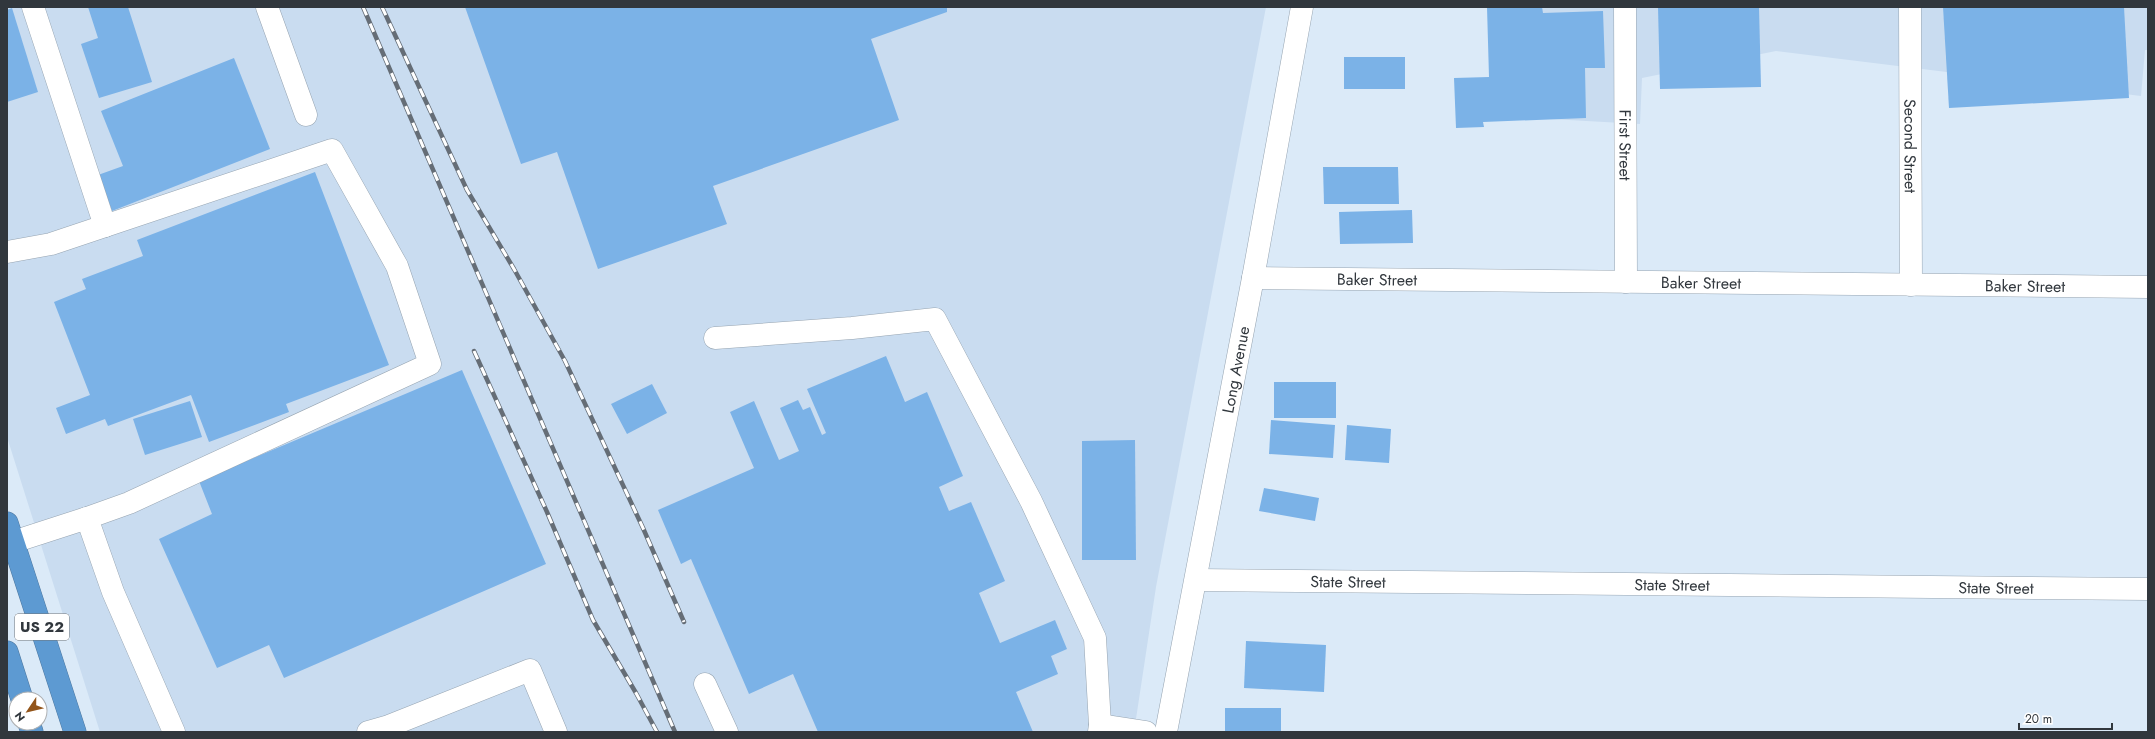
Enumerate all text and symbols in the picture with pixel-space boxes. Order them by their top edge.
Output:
street label: Second Street [1898,99,1922,193]
street label: First Street [1613,109,1637,181]
street label: Baker Street [1337,268,1417,292]
street label: Baker Street [1661,271,1741,295]
street label: Baker Street [1985,274,2065,298]
street label: Long Avenue [1216,324,1256,415]
street label: State Street [1310,570,1386,594]
street label: State Street [1634,573,1710,597]
street label: State Street [1958,576,2034,600]
road number: US 22 [15,614,69,640]
north arrow [8,691,48,731]
scale bar [2019,705,2112,731]
text: N [11,709,29,725]
text: 20 m [2025,710,2052,728]

